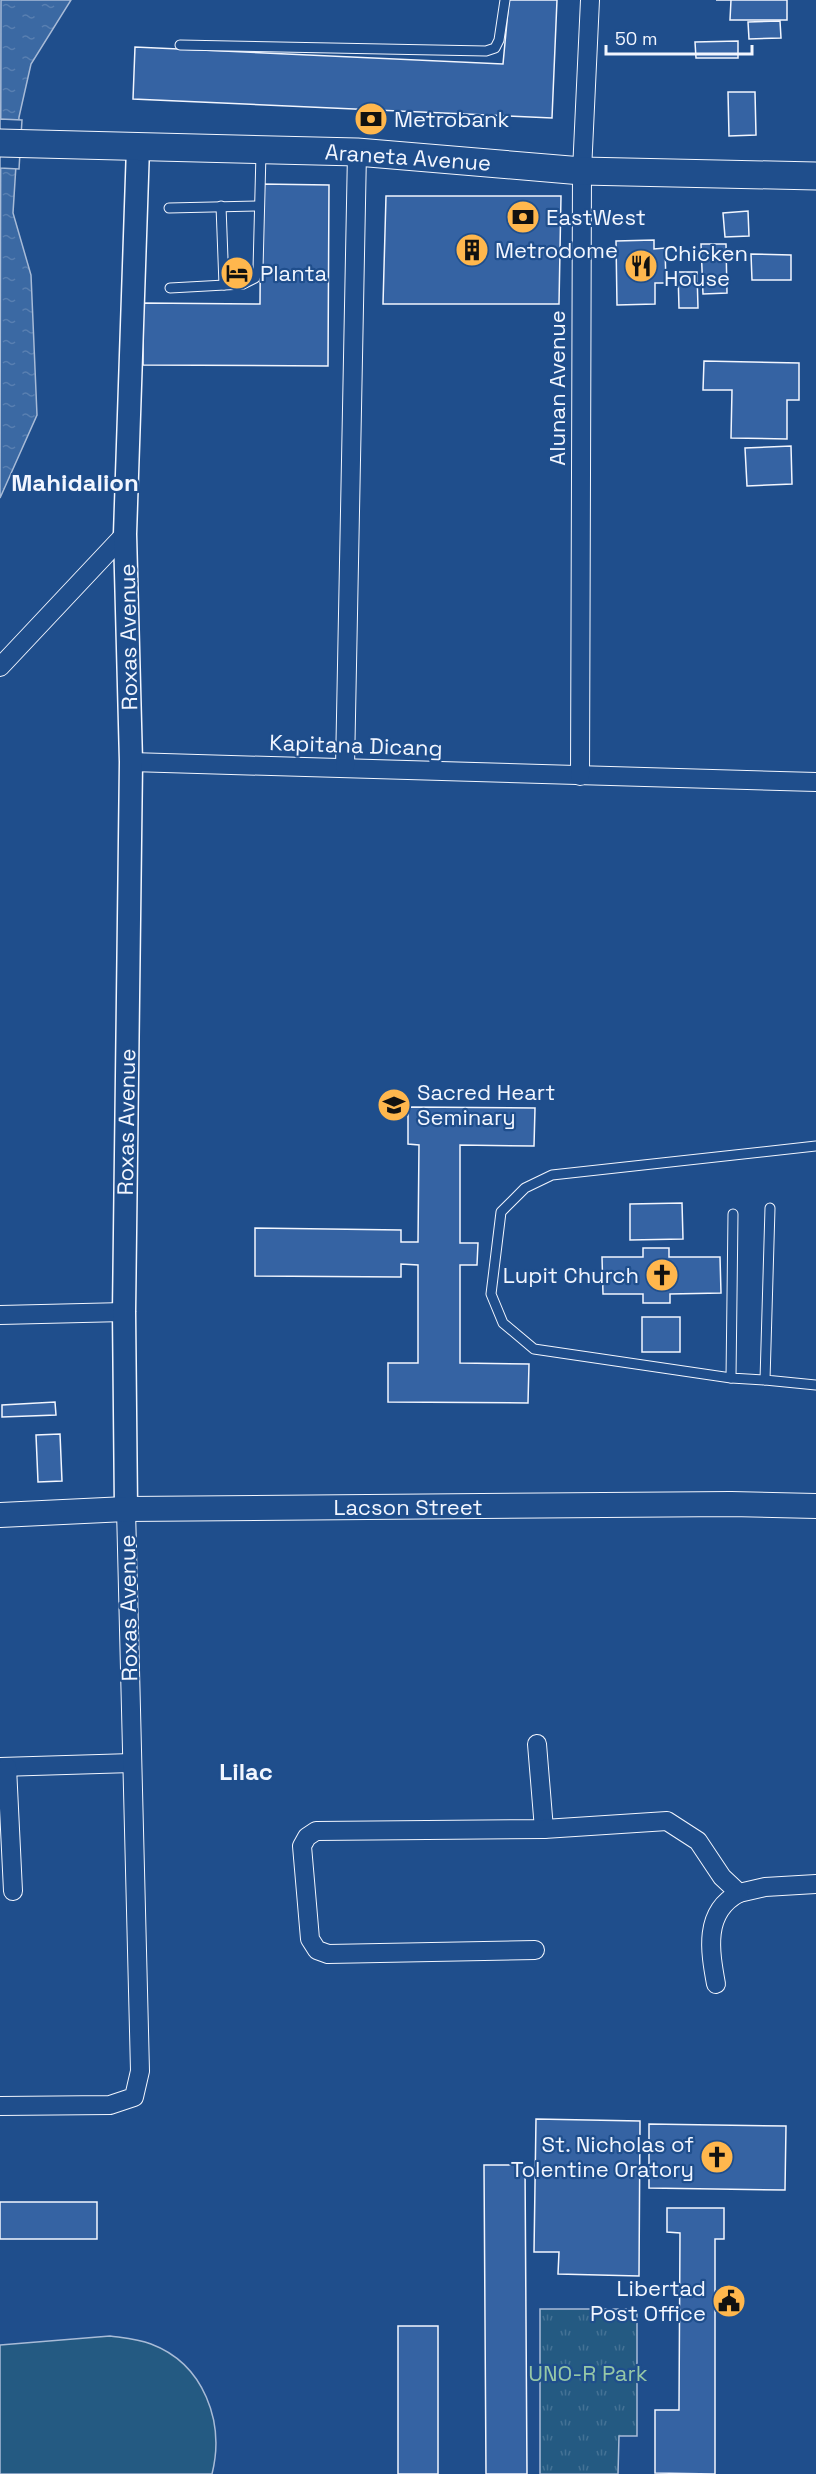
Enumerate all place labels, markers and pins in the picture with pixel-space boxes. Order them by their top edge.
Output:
bank icon: Metrobank [353,101,389,137]
place label: Metrobank [394,105,510,133]
bank icon: EastWest [505,199,541,235]
place label: EastWest [546,203,646,231]
building icon: Metrodome [454,232,490,268]
place label: Metrodome [495,236,618,264]
place label: Chicken House [664,239,748,292]
restaurant icon: Chicken House [623,248,659,284]
hotel icon: Planta [219,255,255,291]
place label: Planta [260,259,327,287]
place label: Sacred Heart Seminary [417,1078,555,1131]
school or university icon: Sacred Heart Seminary [376,1087,412,1123]
church icon: Lupit Church [644,1257,680,1293]
place label: Lupit Church [503,1261,639,1289]
place label: St. Nicholas of Tolentine Oratory [511,2130,694,2183]
church icon: St. Nicholas of Tolentine Oratory [699,2139,735,2175]
place label: Libertad Post Office [590,2274,706,2327]
public building icon: Libertad Post Office [711,2283,747,2319]

